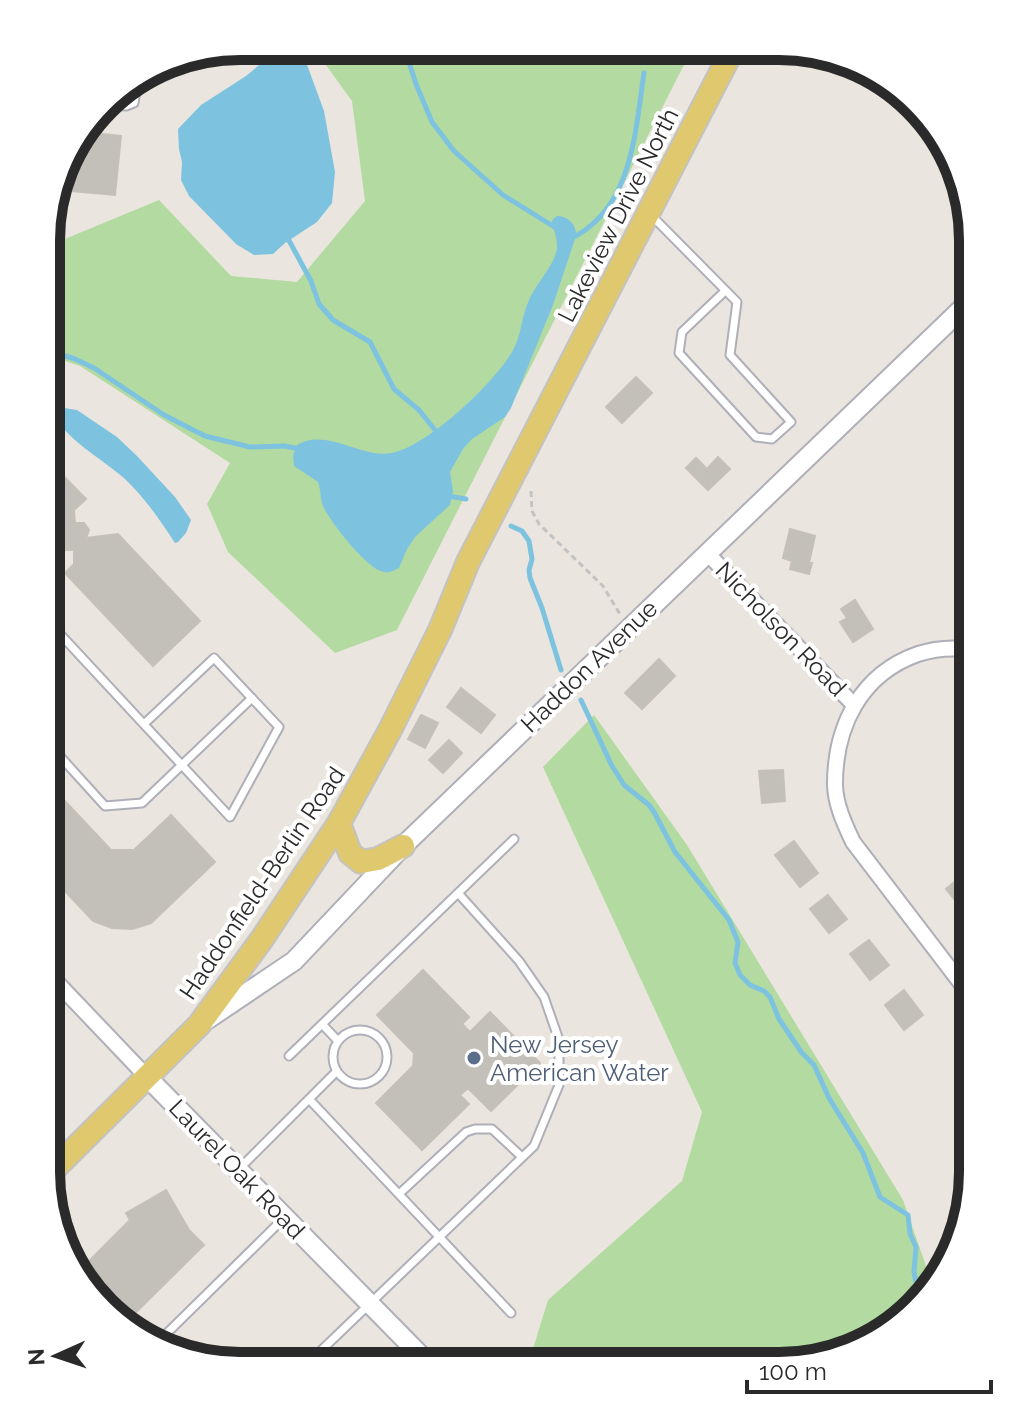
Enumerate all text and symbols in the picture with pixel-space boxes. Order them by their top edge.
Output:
street label: Lakeview Drive North [551,103,685,327]
street label: Nicholson Road [710,556,852,702]
street label: Haddon Avenue [515,594,663,738]
street label: Haddonfield-Berlin Road [173,761,351,1005]
place label: New Jersey American Water [490,1030,669,1087]
marker: New Jersey American Water [465,1049,483,1067]
street label: Laurel Oak Road [163,1093,311,1245]
north arrow [16,1316,96,1396]
scale bar [747,1344,991,1394]
text: N [23,1348,49,1366]
text: 100 m [759,1357,827,1386]

